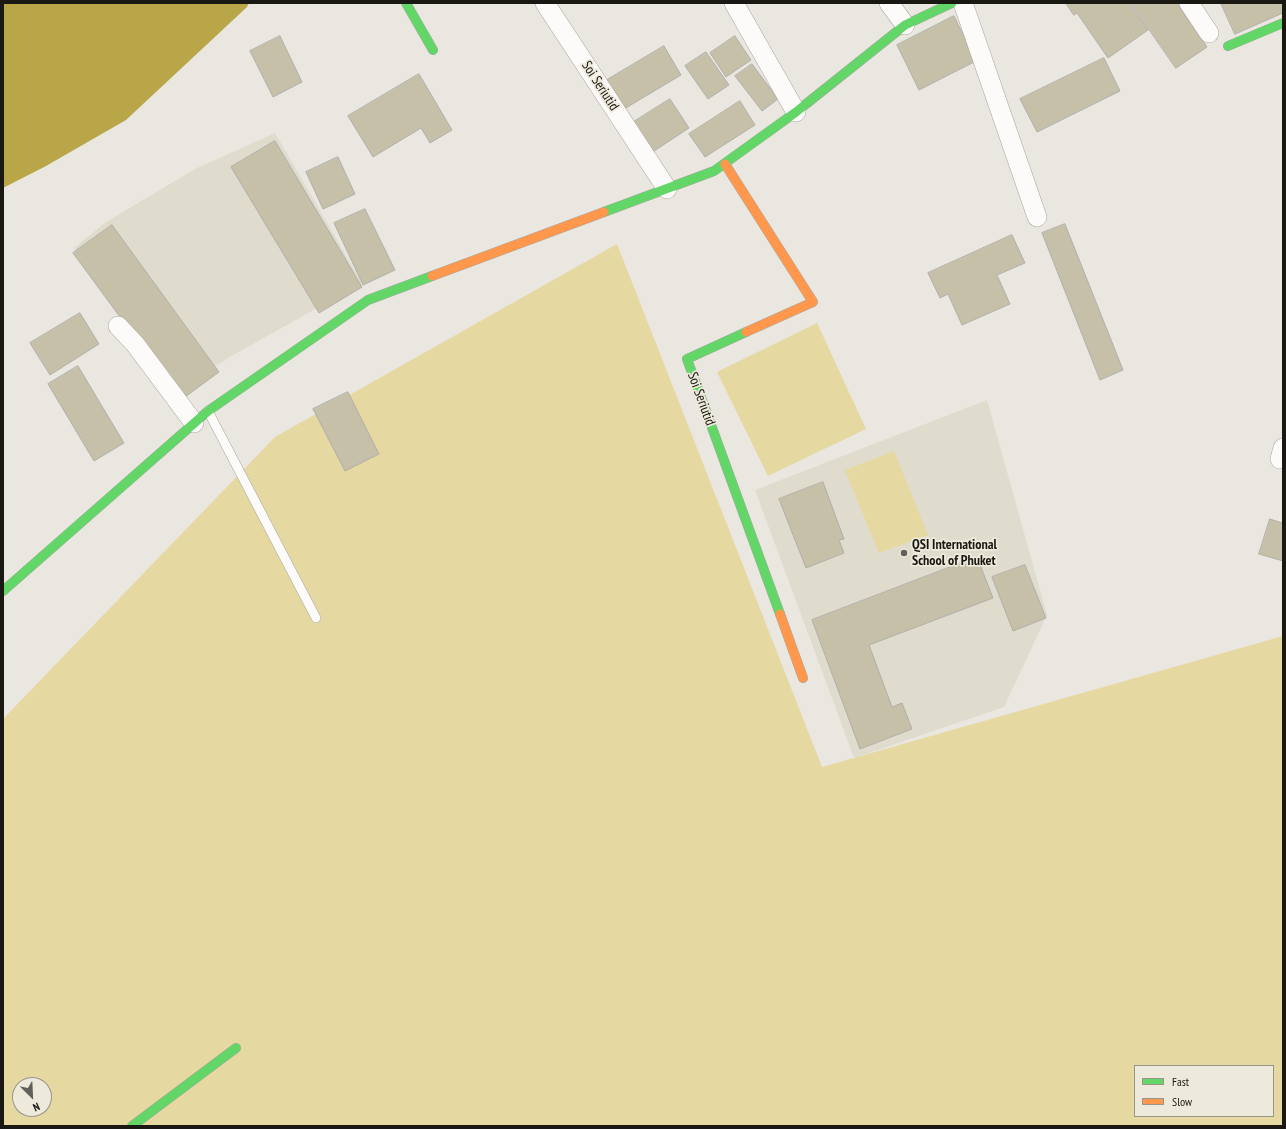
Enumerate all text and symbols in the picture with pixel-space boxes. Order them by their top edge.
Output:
street label: Soi Seriutid [578,58,622,114]
street label: Soi Seriutid [684,370,718,428]
place label: QSI International School of Phuket [912,537,997,570]
marker: QSI International School of Phuket [899,548,909,558]
legend [1134,1065,1274,1117]
text: Fast [1172,1074,1189,1089]
north arrow [12,1077,52,1117]
text: Slow [1172,1094,1192,1109]
text: N [31,1099,42,1115]

